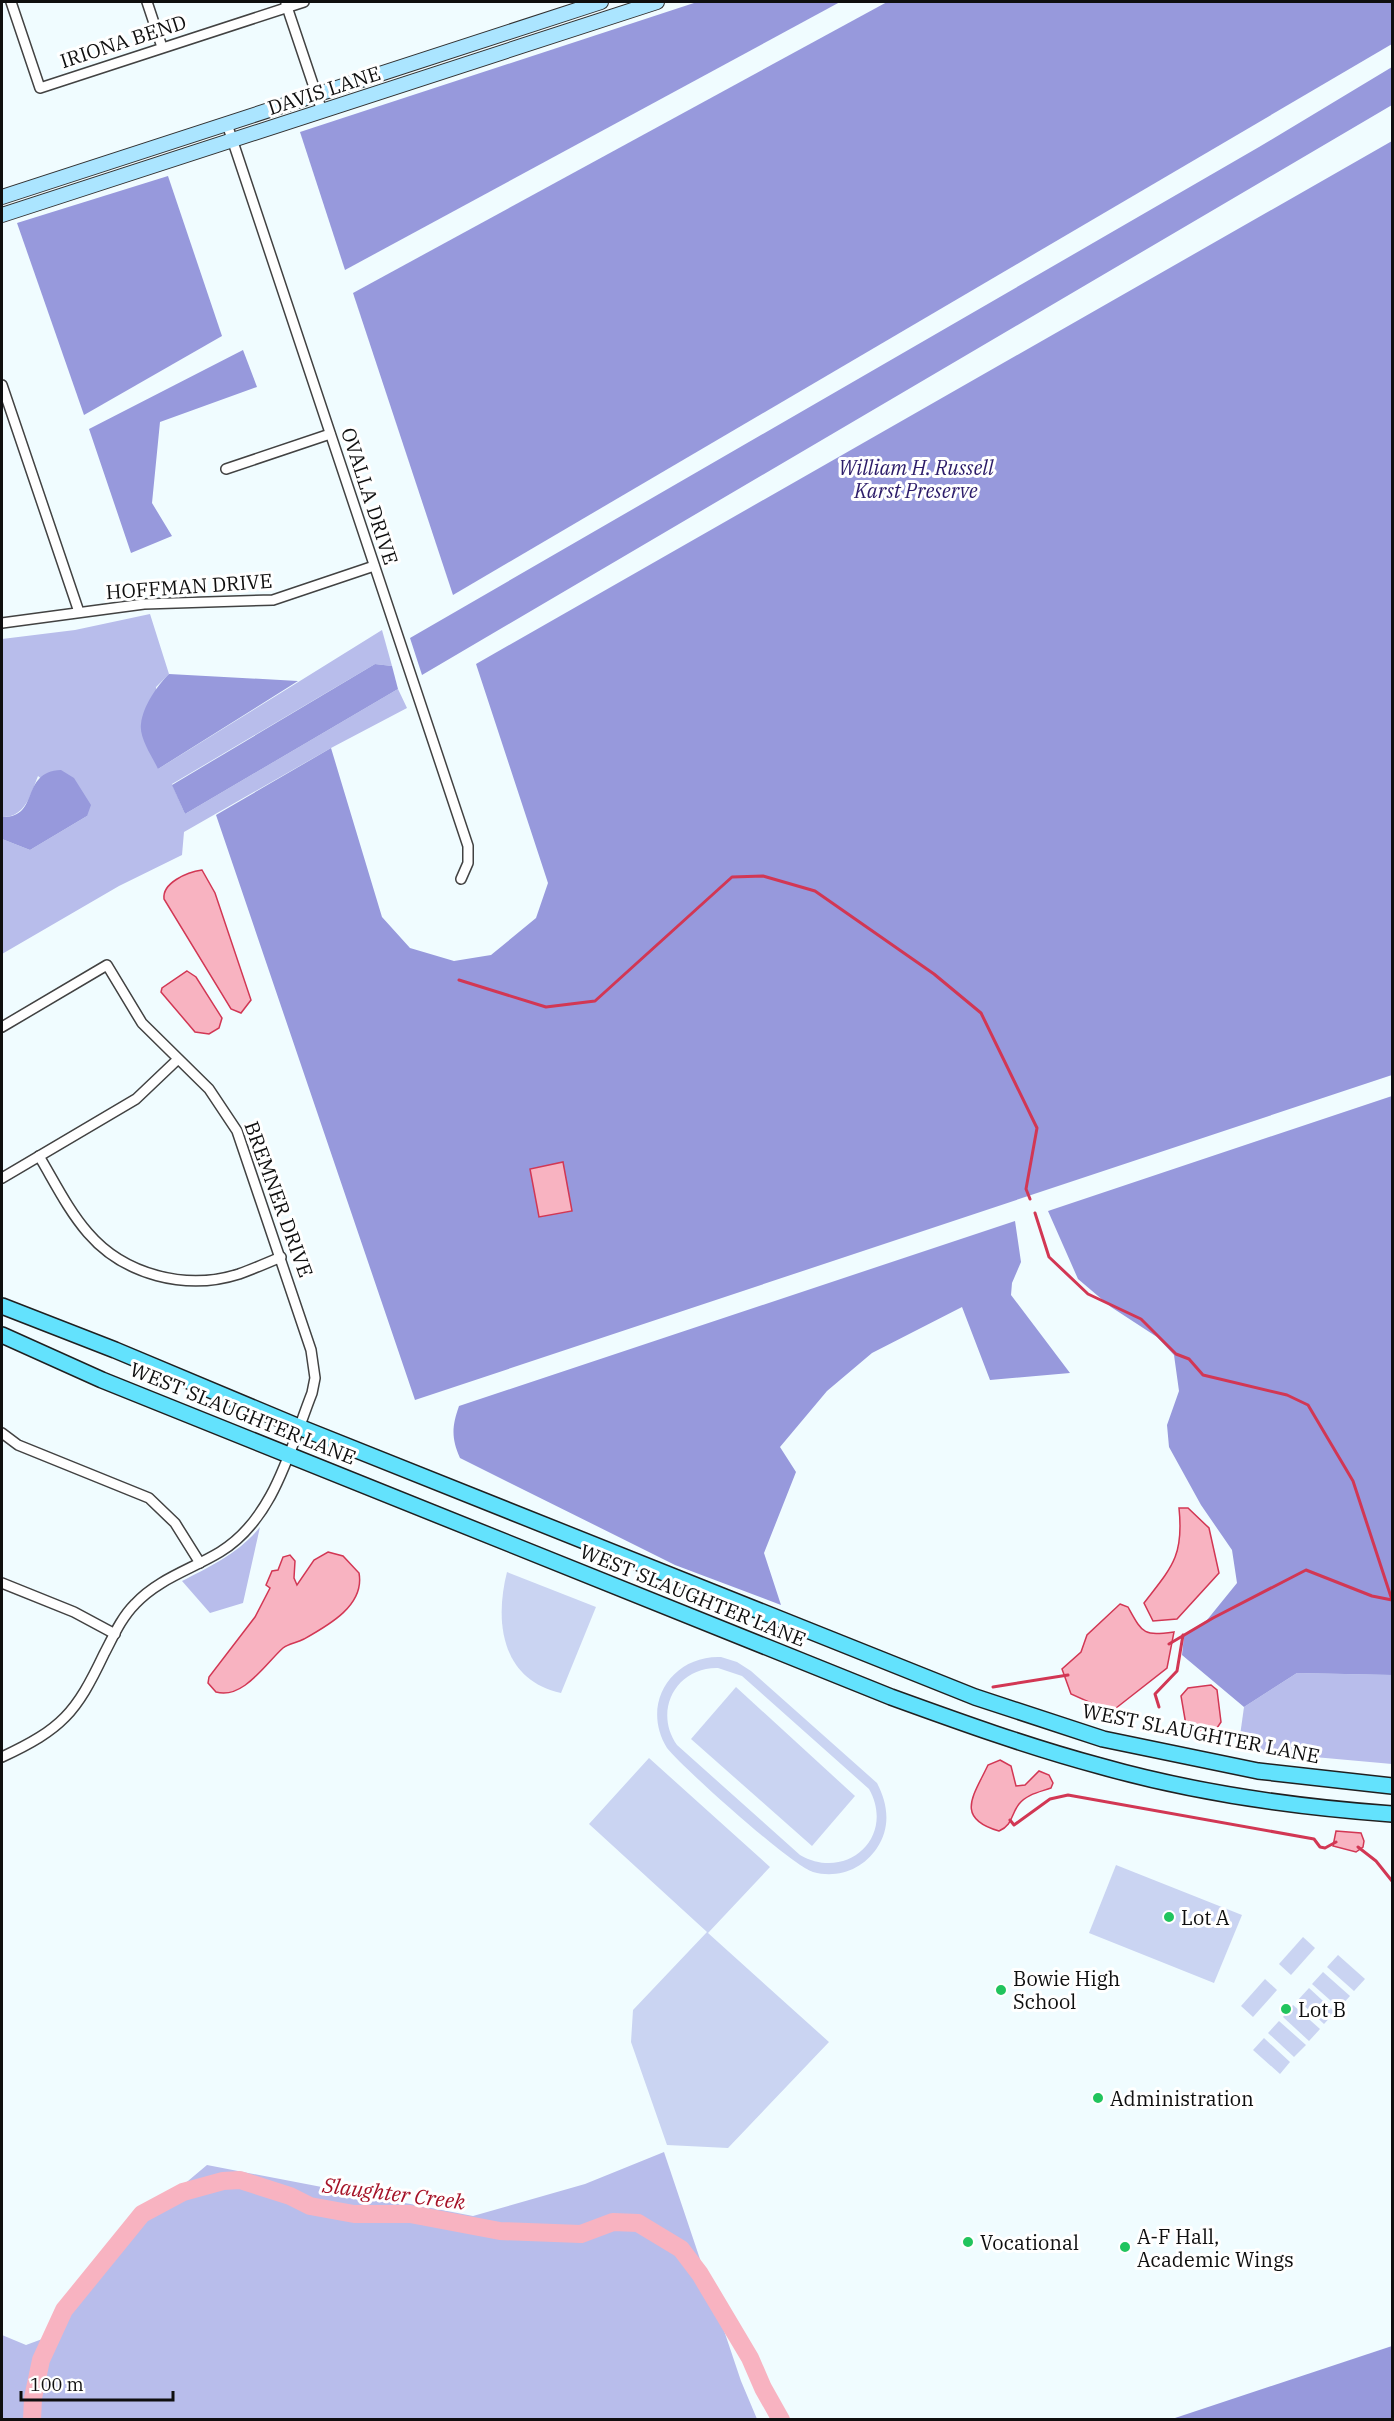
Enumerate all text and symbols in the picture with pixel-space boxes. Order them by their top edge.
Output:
street label: IRIONA BEND [56,8,190,74]
street label: DAVIS LANE [264,59,384,121]
street label: OVALLA DRIVE [335,424,405,568]
park label: William H. Russell Karst Preserve [838,454,994,504]
street label: HOFFMAN DRIVE [105,567,273,605]
street label: BREMNER DRIVE [238,1117,320,1281]
street label: WEST SLAUGHTER LANE [126,1355,360,1471]
street label: WEST SLAUGHTER LANE [576,1537,810,1653]
street label: WEST SLAUGHTER LANE [1080,1697,1322,1769]
place label: Lot A [1181,1904,1230,1931]
marker: Lot A [1162,1910,1176,1924]
place label: Bowie High School [1013,1965,1120,2015]
marker: Bowie High School [994,1983,1008,1997]
place label: Lot B [1298,1996,1346,2023]
marker: Lot B [1279,2002,1293,2016]
place label: Administration [1110,2085,1254,2112]
marker: Administration [1091,2091,1105,2105]
water label: Slaughter Creek [320,2170,468,2216]
place label: A-F Hall, Academic Wings [1137,2223,1294,2273]
place label: Vocational [980,2229,1079,2256]
marker: Vocational [961,2235,975,2249]
marker: A-F Hall, Academic Wings [1118,2240,1132,2254]
scale bar [21,2364,172,2402]
text: 100 m [30,2373,84,2396]

